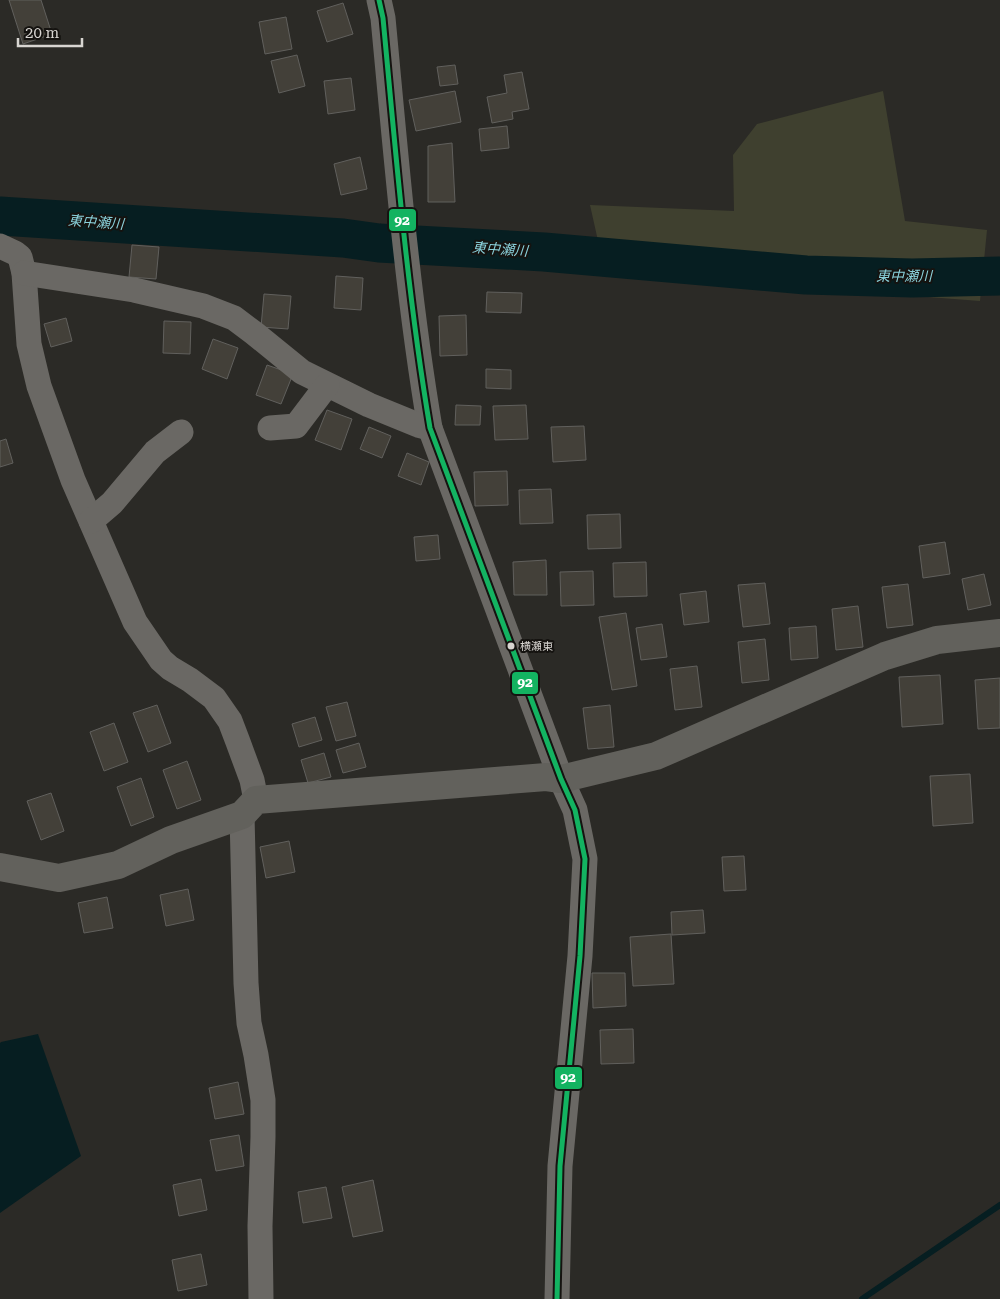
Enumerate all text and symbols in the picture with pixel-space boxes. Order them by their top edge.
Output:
scale bar [18,15,81,47]
text: 20 m [25,24,60,42]
line badge: 92 [388,208,417,232]
water label: 東中瀬川 [68,212,126,232]
text: 92 [394,212,410,228]
water label: 東中瀬川 [472,239,530,259]
water label: 東中瀬川 [876,268,934,284]
place label: 横瀬東 [520,640,553,653]
marker: 横瀬東 [506,641,516,651]
line badge: 92 [511,671,539,695]
text: 92 [517,674,533,690]
line badge: 92 [554,1066,583,1090]
text: 92 [560,1069,576,1085]

